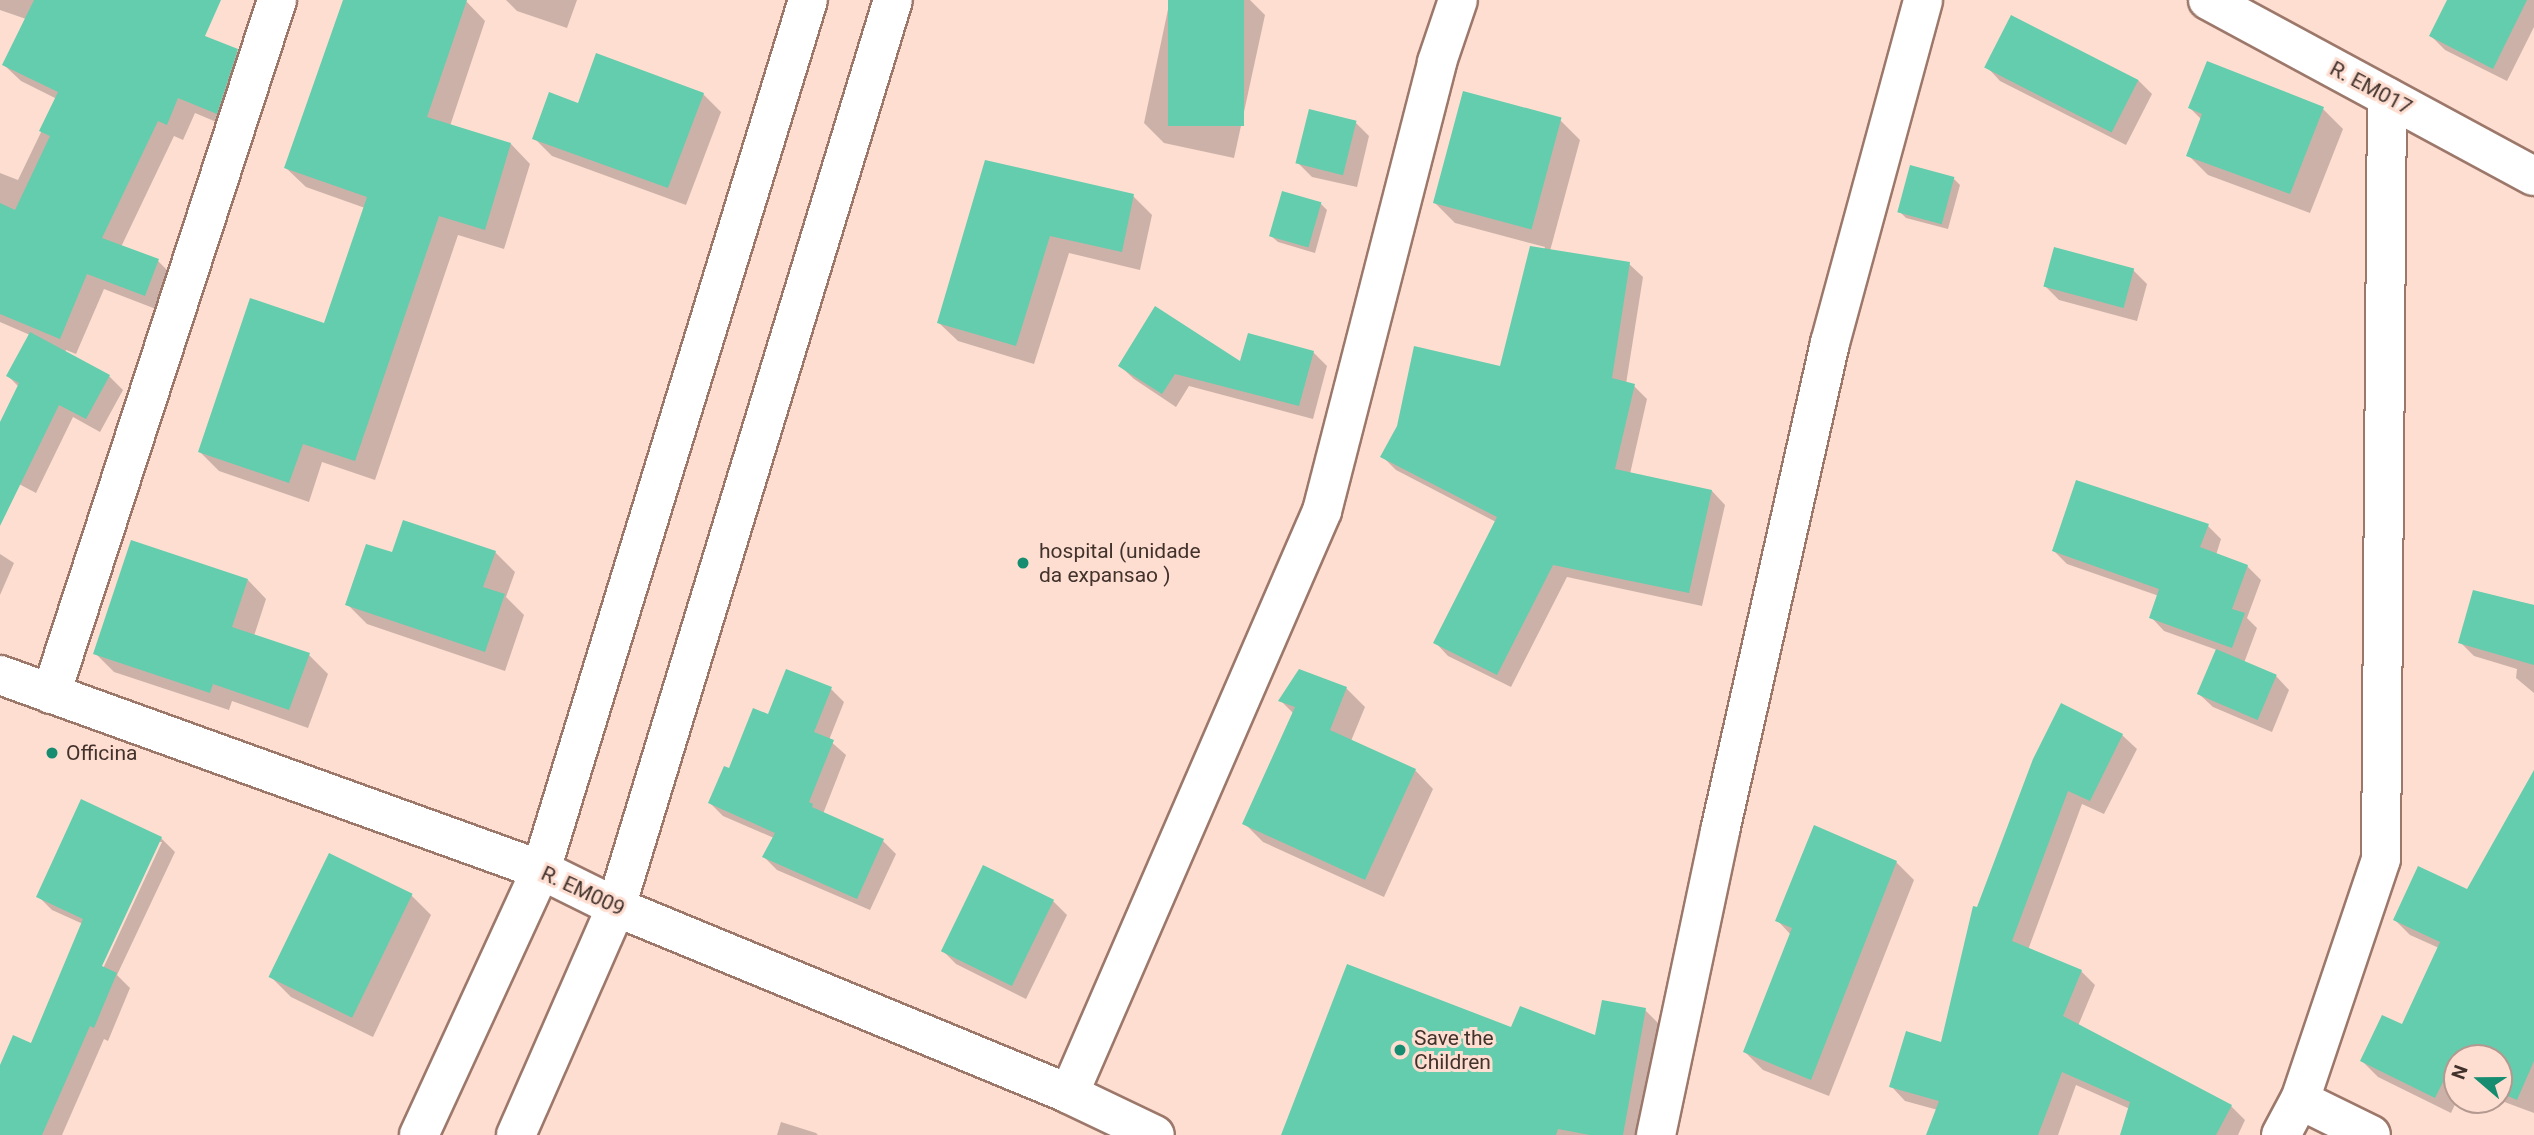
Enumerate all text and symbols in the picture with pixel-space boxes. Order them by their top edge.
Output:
street label: R. EM017 [2326,56,2416,120]
place label: hospital (unidade da expansao ) [1039,538,1201,588]
marker: hospital (unidade da expansao ) [1013,553,1033,573]
place label: Officina [66,740,137,766]
marker: Officina [44,745,60,761]
street label: R. EM009 [537,861,629,921]
place label: Save the Children [1414,1025,1494,1075]
marker: Save the Children [1392,1042,1408,1058]
north arrow [2443,1044,2513,1114]
text: N [2447,1062,2473,1083]

